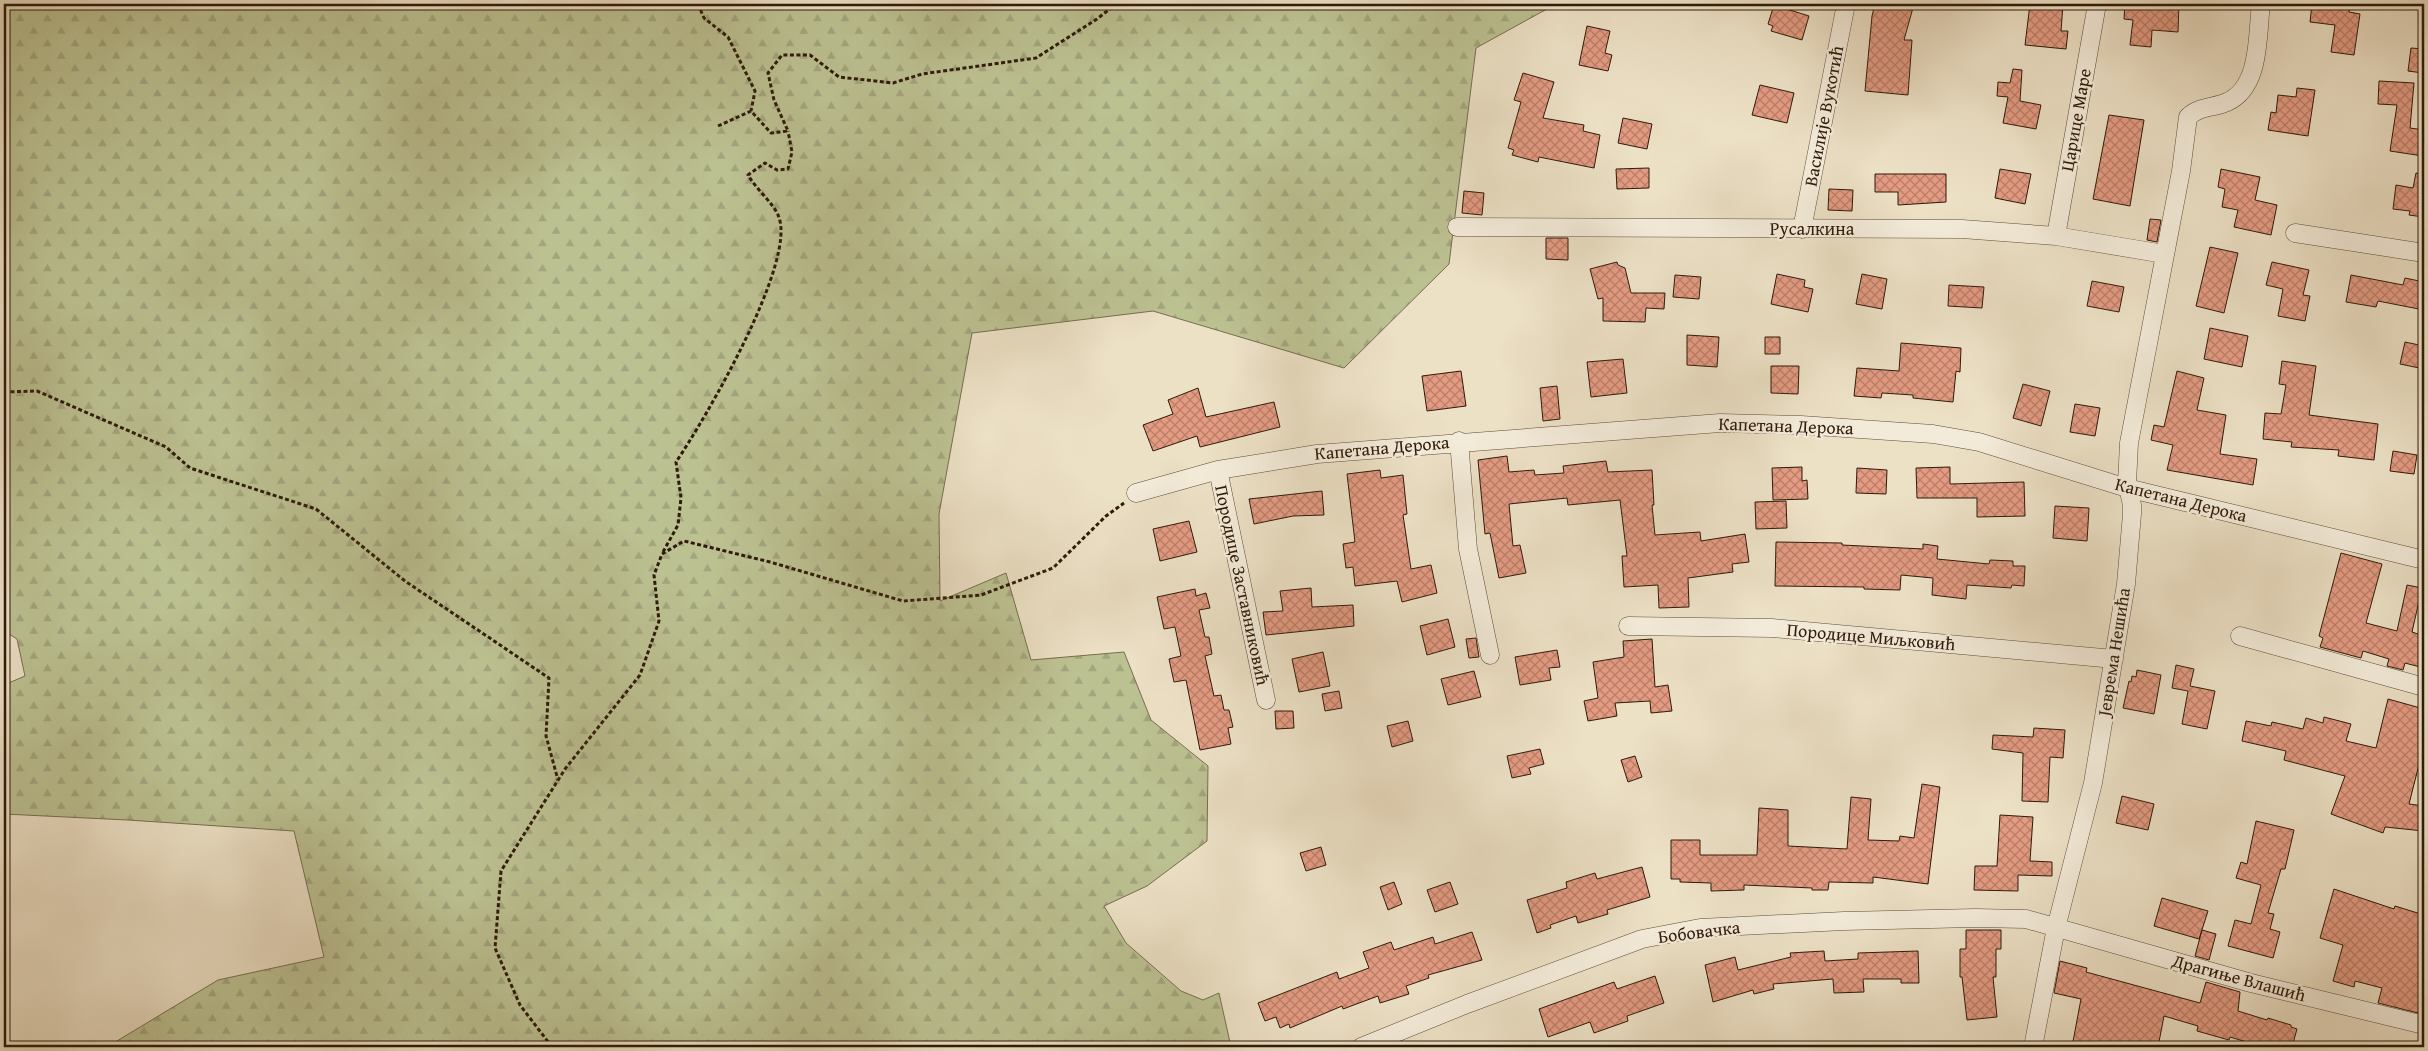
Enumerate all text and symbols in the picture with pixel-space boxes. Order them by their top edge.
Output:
street label: Василије Вукотић [1797,43,1850,189]
street label: Царице Маре [2053,66,2098,174]
street label: Русалкина [1770,215,1855,242]
street label: Капетана Дерока [1718,410,1855,441]
street label: Капетана Дерока [1313,428,1451,467]
street label: Капетана Дерока [2112,470,2250,529]
street label: Породице Заставниковић [1208,482,1277,688]
street label: Јеврема Нешића [2090,585,2137,720]
street label: Породице Миљковић [1786,616,1956,657]
street label: Бобовачка [1656,913,1742,950]
street label: Драгиње Влашић [2168,946,2309,1008]

